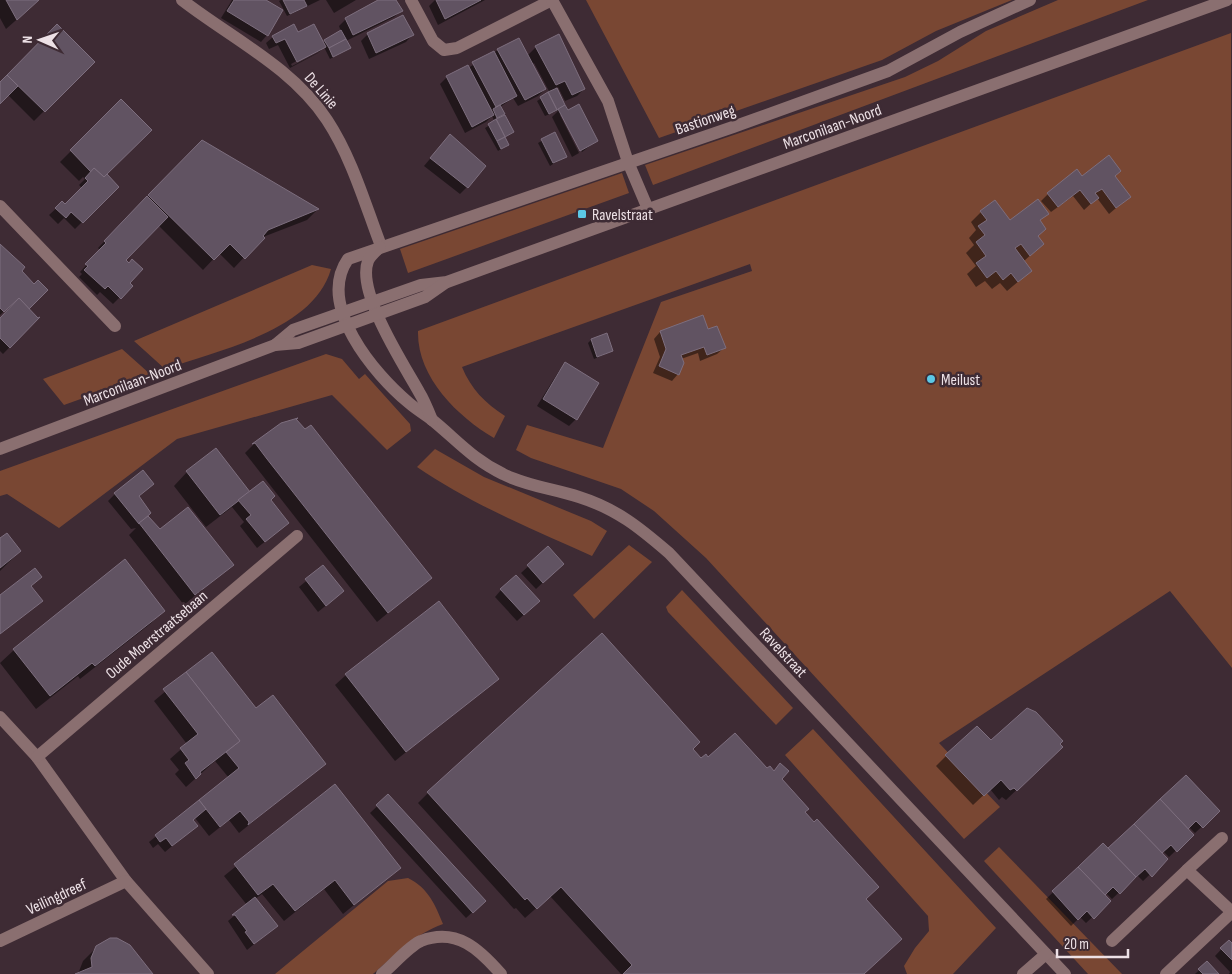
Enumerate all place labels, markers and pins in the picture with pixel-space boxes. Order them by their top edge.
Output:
place label: Ravelstraat [592,206,653,225]
marker: Ravelstraat [576,208,588,220]
place label: Meilust [941,371,980,390]
marker: Meilust [925,373,937,385]

